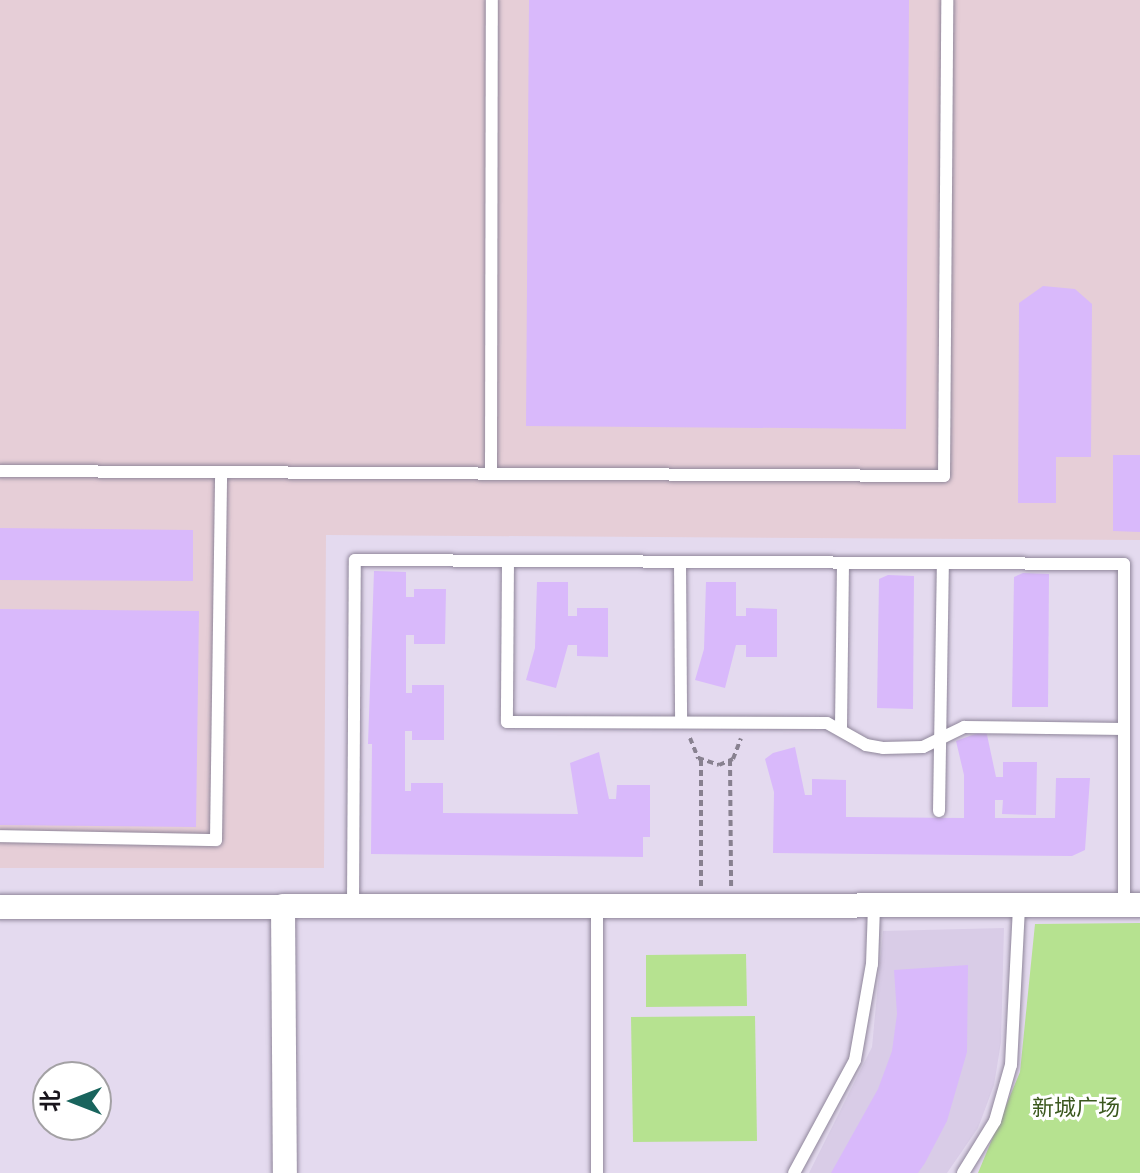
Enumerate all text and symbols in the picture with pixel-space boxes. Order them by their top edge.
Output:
north arrow [32,1061,112,1141]
text: 北 [36,1090,64,1112]
park label: 新城广场 [1032,1095,1120,1121]

